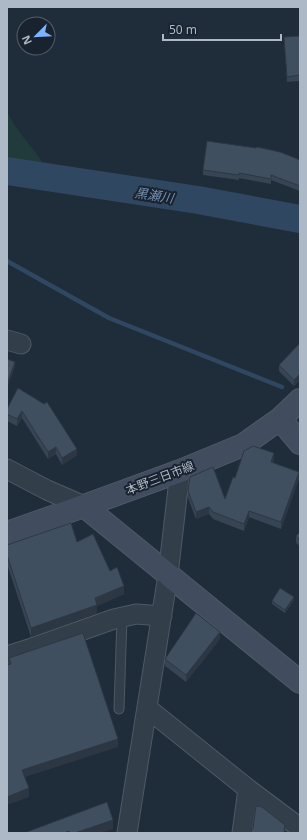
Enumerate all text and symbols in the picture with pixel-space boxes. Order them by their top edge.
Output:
north arrow [16,16,56,56]
scale bar [163,16,281,42]
text: 50 m [169,21,197,38]
text: N [18,33,35,47]
water label: 黒瀬川 [133,183,177,207]
street label: 本野三日市線 [123,457,196,498]

